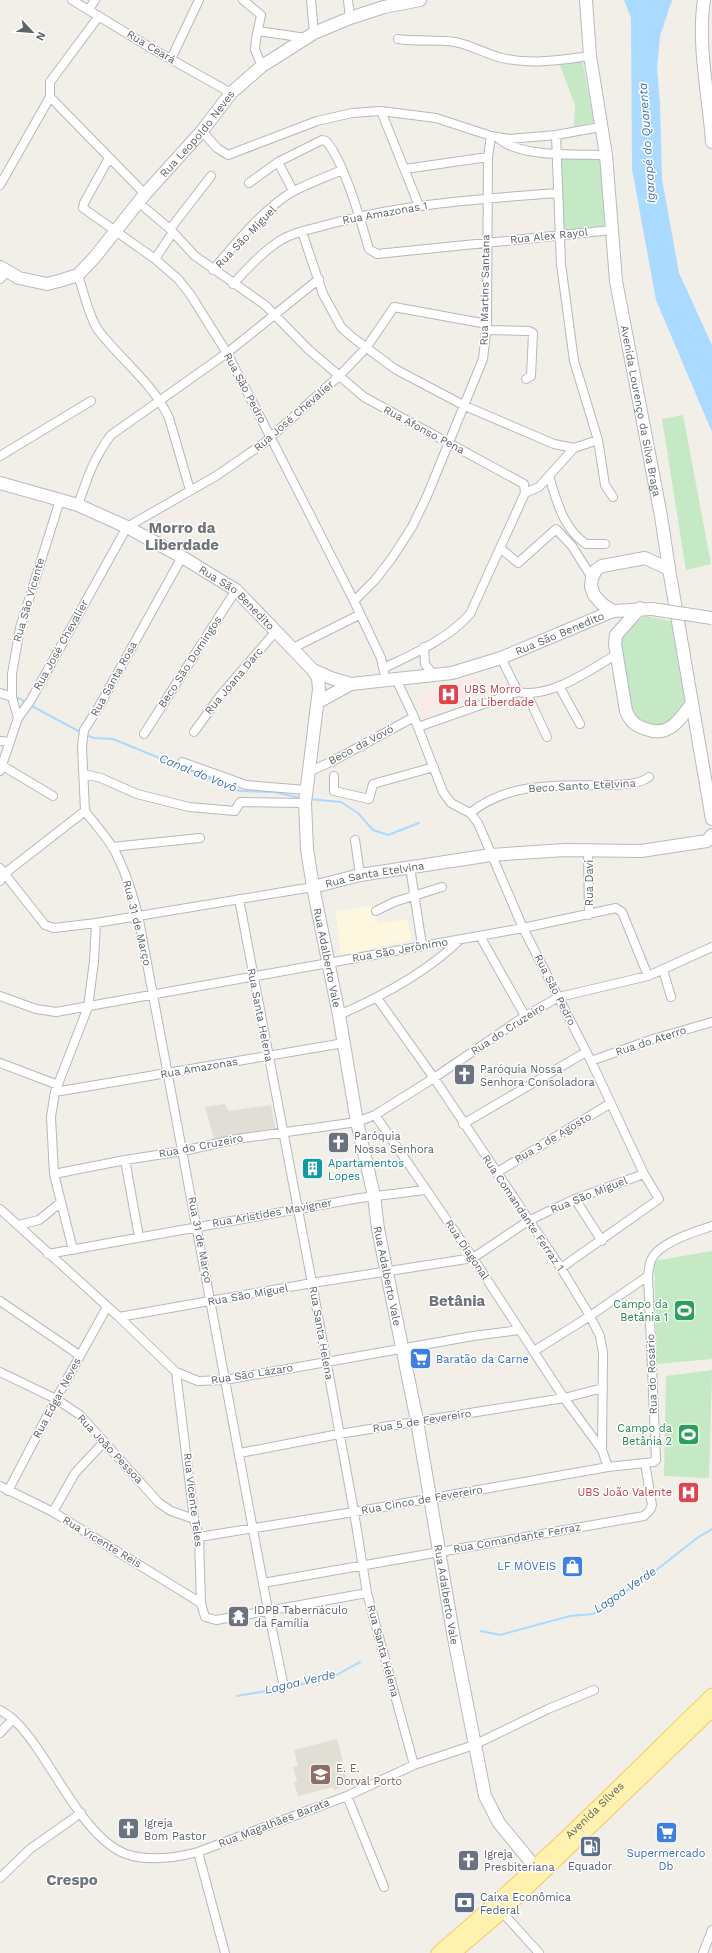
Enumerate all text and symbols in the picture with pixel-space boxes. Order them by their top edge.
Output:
north arrow [12,12,52,52]
street label: Rua Ceará [124,27,178,67]
text: N [33,30,48,43]
water label: Igarapé do Quarenta [636,82,658,204]
street label: Rua Leopoldo Neves [157,87,237,180]
street label: Rua Amazonas 1 [341,199,429,227]
street label: Rua São Miguel [213,203,280,271]
street label: Rua Alex Rayol [509,225,589,247]
street label: Rua Martins Santana [478,234,492,346]
street label: Avenida Lourenço da Silva Braga [618,324,664,498]
street label: Rua São Pedro [221,351,269,425]
street label: Rua José Chevalier [251,377,337,454]
street label: Rua Afonso Pena [381,403,467,457]
district label: Morro da Liberdade [145,519,219,554]
street label: Rua São Vicente [11,556,47,644]
street label: Rua São Benedito [197,562,277,633]
street label: Rua José Chevalier [31,597,92,693]
street label: Rua São Benedito [513,609,606,658]
street label: Beco São Domingos [156,614,225,710]
street label: Rua Santa Rosa [88,639,140,719]
street label: Rua Joana Darc [202,645,266,717]
hospital icon: UBS Morro da Liberdade [435,682,461,708]
place label: UBS Morro da Liberdade [464,683,534,709]
street label: Beco da Vovó [326,722,396,768]
water label: Canal do Vovô [157,751,239,795]
street label: Beco Santo Etelvina [528,777,636,795]
street label: Rua Santa Etelvina [324,859,425,890]
street label: Rua Davi [583,860,596,906]
street label: Rua 31 de Março [120,879,154,967]
street label: Rua Adalberto Vale [311,907,344,1009]
street label: Rua São Jerônimo [351,935,449,965]
street label: Rua São Pedro [532,952,578,1028]
street label: Rua Santa Helena [245,967,275,1063]
street label: Rua do Cruzeiro [469,1000,547,1058]
street label: Rua do Aterro [614,1023,688,1059]
street label: Rua Amazonas [159,1055,239,1081]
church icon: Paróquia Nossa Senhora Consoladora [451,1062,477,1088]
place label: Paróquia Nossa Senhora Consoladora [480,1063,595,1089]
street label: Rua 3 de Agosto [512,1110,594,1166]
church icon: Paróquia Nossa Senhora [325,1129,351,1155]
place label: Paróquia Nossa Senhora [354,1130,434,1156]
street label: Rua do Cruzeiro [158,1131,244,1161]
street label: Rua Comandante Ferraz 1 [479,1153,567,1273]
building icon: Apartamentos Lopes [299,1156,325,1182]
place label: Apartamentos Lopes [328,1157,404,1183]
street label: Rua São Miguel [549,1173,630,1216]
street label: Rua 31 de Março [185,1196,215,1284]
street label: Rua Aristides Mavigner [211,1196,333,1230]
street label: Rua Diagonal [442,1218,492,1283]
street label: Rua Adalberto Vale [371,1225,404,1327]
street label: Rua São Miguel [207,1281,290,1309]
street label: Rua Santa Helena [306,1285,336,1381]
district label: Betânia [429,1292,486,1310]
sports icon: Campo da Betânia 1 [671,1297,697,1323]
place label: Campo da Betânia 1 [613,1298,668,1324]
street label: Rua do Rosário [644,1333,660,1415]
supermarket icon: Baratão da Carne [407,1346,433,1372]
place label: Baratão da Carne [436,1353,529,1366]
street label: Rua Edgar Neves [30,1355,84,1441]
street label: Rua São Lázaro [210,1361,294,1387]
street label: Rua 5 de Fevereiro [372,1407,472,1435]
street label: Rua João Pessoa [75,1412,145,1486]
sports icon: Campo da Betânia 2 [675,1421,701,1447]
place label: Campo da Betânia 2 [617,1422,672,1448]
street label: Rua Vicente Teles [181,1452,205,1548]
hospital icon: UBS João Valente [675,1479,701,1505]
street label: Rua Cinco de Fevereiro [360,1483,484,1517]
place label: UBS João Valente [577,1486,672,1499]
street label: Rua Vicente Reis [60,1513,144,1571]
street label: Rua Comandante Ferraz [452,1520,582,1556]
street label: Rua Adalberto Vale [432,1543,462,1646]
shop icon: LF MÓVEIS [559,1553,585,1579]
place label: LF MÓVEIS [497,1559,556,1573]
water label: Lagoa Verde [591,1564,659,1616]
temple icon: IDPB Tabernáculo da Família [226,1603,252,1629]
street label: Rua Santa Helena [364,1603,402,1699]
place label: IDPB Tabernáculo da Família [254,1604,348,1630]
water label: Lagoa Verde [263,1667,337,1697]
school or university icon: E. E. Dorval Porto [307,1761,333,1787]
place label: E. E. Dorval Porto [336,1762,402,1788]
street label: Avenida Silves [562,1779,627,1841]
street label: Rua Magalhães Barata [216,1796,332,1850]
church icon: Igreja Bom Pastor [115,1816,141,1842]
place label: Igreja Bom Pastor [144,1817,207,1843]
supermarket icon: Supermercado Db [653,1820,679,1846]
fuel station icon: Equador [577,1833,603,1859]
church icon: Igreja Presbiteriana [455,1847,481,1873]
place label: Supermercado Db [627,1847,705,1873]
place label: Igreja Presbiteriana [484,1848,555,1874]
place label: Equador [568,1860,613,1873]
district label: Crespo [46,1871,98,1889]
bank icon: Caixa Econômica Federal [452,1890,478,1916]
place label: Caixa Econômica Federal [480,1891,571,1917]

